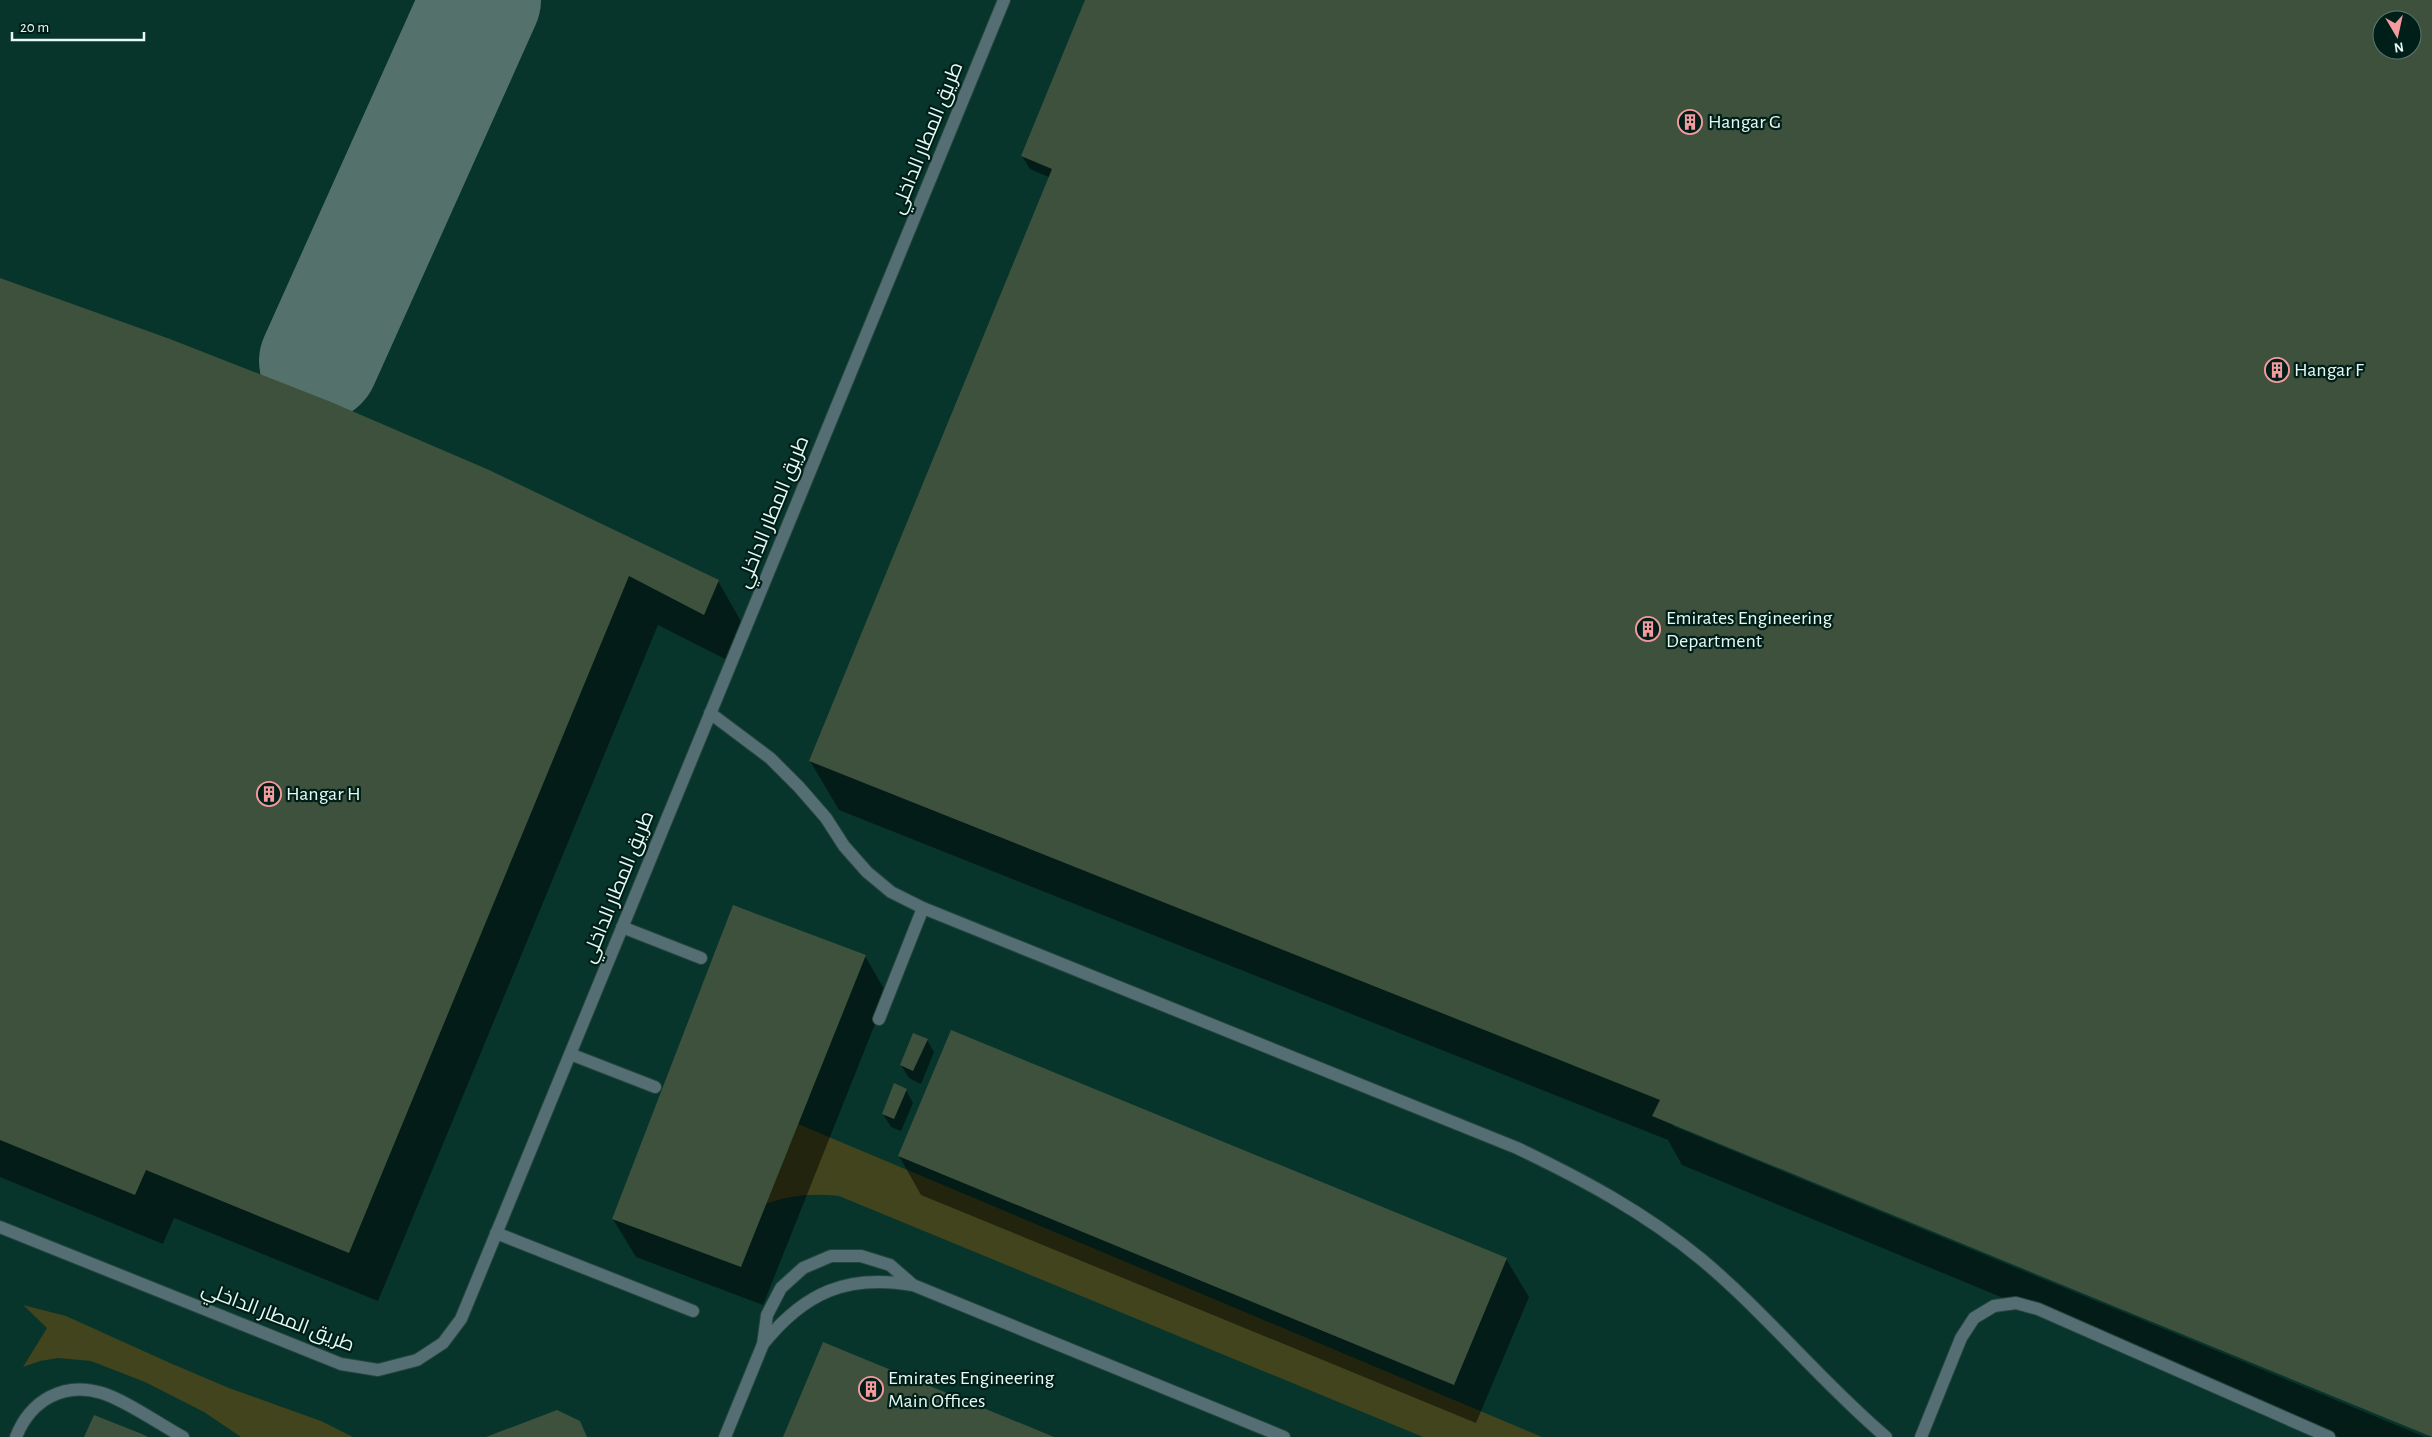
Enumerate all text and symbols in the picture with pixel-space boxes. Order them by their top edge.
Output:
scale bar [12,10,145,42]
north arrow [2372,10,2422,60]
text: 20 m [20,20,49,35]
text: N [2393,39,2405,55]
street label: طريق المطار الداخلي [887,59,971,219]
building icon: Hangar G [1677,109,1703,135]
place label: Hangar G [1708,112,1781,132]
building icon: Hangar F [2264,357,2290,383]
place label: Hangar F [2294,360,2364,380]
street label: طريق المطار الداخلي [733,433,817,593]
place label: Emirates Engineering Department [1666,608,1833,651]
building icon: Emirates Engineering Department [1635,616,1661,642]
building icon: Hangar H [256,781,282,807]
place label: Hangar H [286,784,361,804]
street label: طريق المطار الداخلي [578,808,662,968]
street label: طريق المطار الداخلي [197,1279,357,1360]
place label: Emirates Engineering Main Offices [888,1368,1055,1411]
building icon: Emirates Engineering Main Offices [858,1376,884,1402]

